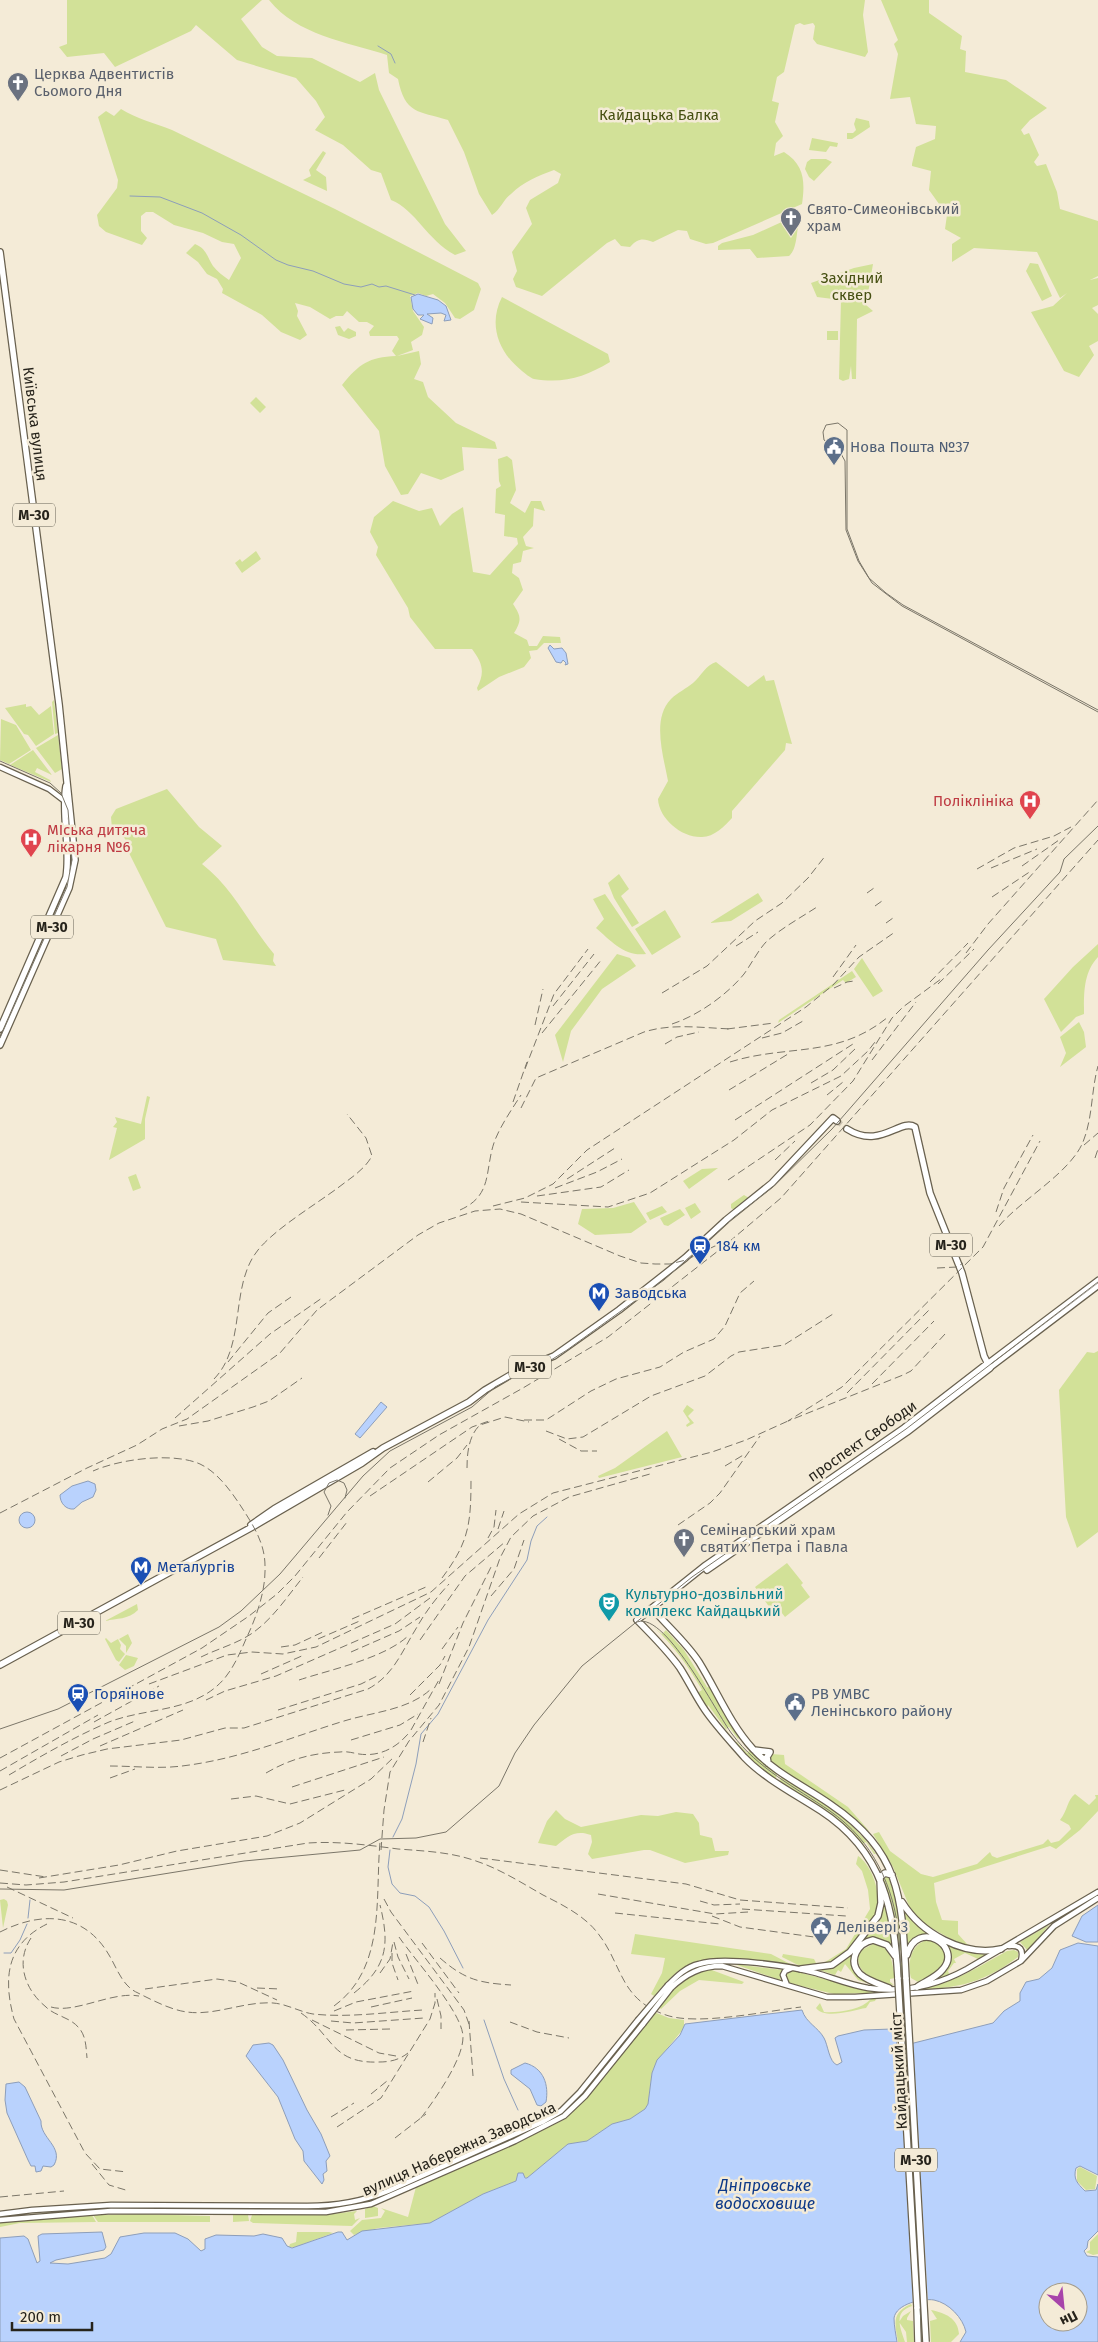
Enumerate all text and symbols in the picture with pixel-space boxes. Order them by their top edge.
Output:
place label: Церква Адвентистів Сьомого Дня [34,65,174,100]
church icon: Церква Адвентистів Сьомого Дня [6,71,30,102]
park label: Кайдацька Балка [599,106,719,124]
place label: Свято-Симеонівський храм [807,200,959,235]
church icon: Свято-Симеонівський храм [779,206,803,237]
park label: Західний сквер [821,269,883,304]
street label: Київська вулиця [19,366,51,482]
public building icon: Нова Пошта №37 [822,435,846,466]
place label: Нова Пошта №37 [850,438,970,456]
road number: М-30 [13,504,55,526]
hospital icon: Поліклініка [1018,789,1042,820]
place label: Поліклініка [933,792,1014,810]
place label: МІська дитяча лікарня №6 [47,821,146,856]
hospital icon: МІська дитяча лікарня №6 [19,827,43,858]
road number: М-30 [31,916,73,939]
station icon: 184 км [688,1234,712,1265]
road number: М-30 [930,1234,972,1256]
place label: 184 км [716,1237,761,1255]
metro station icon: Заводська [587,1281,611,1312]
place label: Заводська [615,1284,687,1302]
road number: М-30 [509,1355,551,1378]
street label: проспект Свободи [804,1397,920,1485]
place label: Семінарський храм святих Петра і Павла [700,1521,848,1556]
church icon: Семінарський храм святих Петра і Павла [672,1527,696,1558]
metro station icon: Металургів [129,1555,153,1586]
place label: Металургів [157,1558,235,1576]
place label: Культурно-дозвільний комплекс Кайдацький [625,1585,783,1620]
theatre icon: Культурно-дозвільний комплекс Кайдацький [597,1591,621,1622]
road number: М-30 [58,1612,100,1635]
station icon: Горяїнове [66,1682,90,1713]
place label: Горяїнове [94,1685,164,1703]
place label: РВ УМВС Ленінського району [811,1685,953,1720]
public building icon: РВ УМВС Ленінського району [783,1691,807,1722]
public building icon: Делівері 3 [809,1915,833,1946]
place label: Делівері 3 [836,1918,908,1936]
street label: Кайдацький міст [887,2012,911,2130]
street label: вулиця Набережна Заводська [359,2098,559,2200]
road number: М-30 [895,2148,937,2172]
water label: Дніпровське водосховище [715,2176,815,2213]
north arrow [1038,2282,1088,2332]
scale bar [12,2300,92,2332]
text: Пн [1057,2307,1080,2330]
text: 200 m [20,2308,61,2326]

